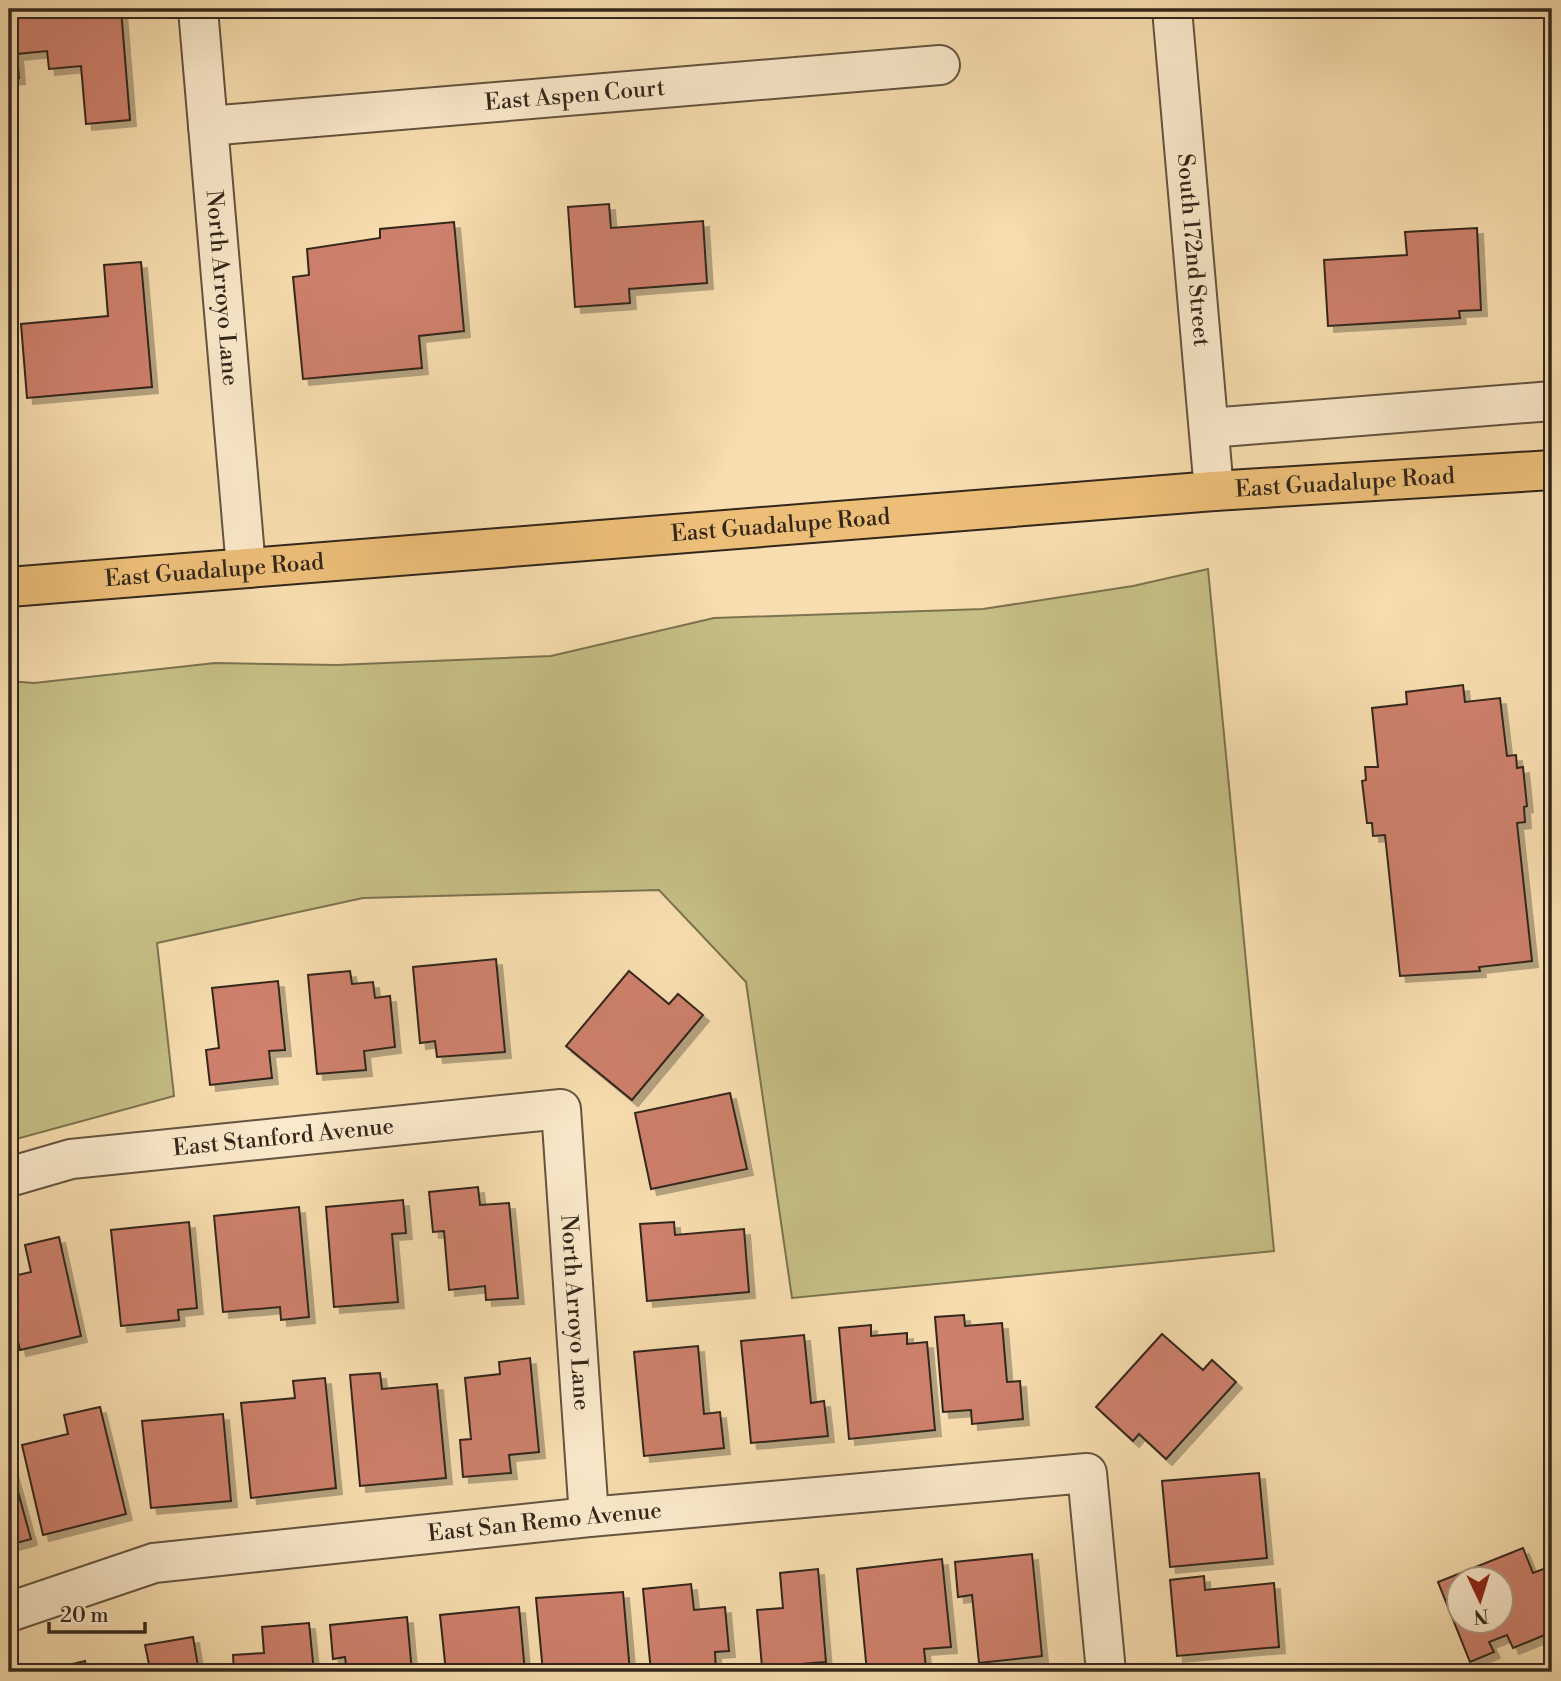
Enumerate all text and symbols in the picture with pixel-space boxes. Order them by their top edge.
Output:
street label: East Aspen Court [484,74,666,117]
street label: South 172nd Street [1171,153,1215,348]
street label: North Arroyo Lane [200,189,244,387]
street label: East Guadalupe Road [1234,462,1456,504]
street label: East Guadalupe Road [670,503,891,548]
street label: East Guadalupe Road [104,548,325,593]
street label: East Stanford Avenue [171,1112,395,1163]
street label: North Arroyo Lane [554,1214,596,1411]
street label: East San Remo Avenue [426,1497,663,1548]
north arrow [1446,1566,1516,1636]
scale bar [49,1590,145,1634]
text: 20 m [60,1603,109,1629]
text: N [1473,1603,1489,1628]

